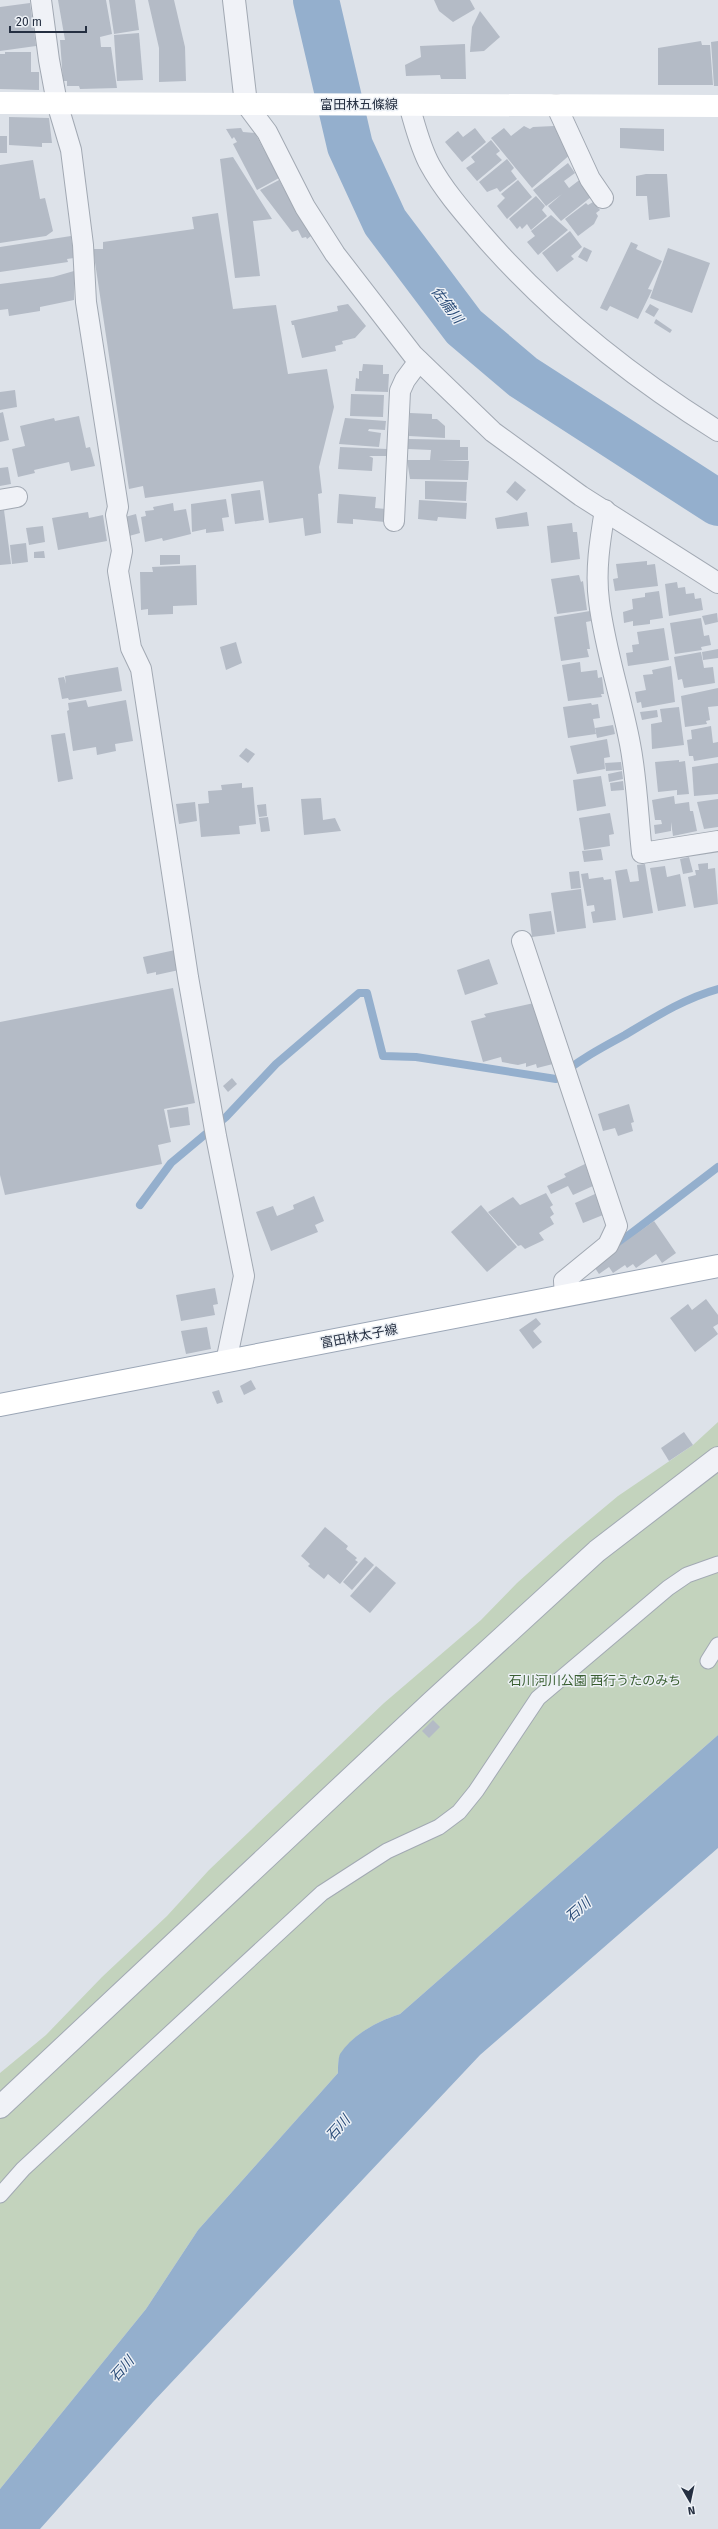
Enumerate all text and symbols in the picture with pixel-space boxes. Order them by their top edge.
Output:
scale bar [10,8,86,34]
text: 20 m [16,15,42,29]
street label: 富田林五條線 [320,97,398,112]
water label: 佐備川 [428,283,468,328]
street label: 富田林太子線 [319,1321,399,1351]
park label: 石川河川公園 西行うたのみち [509,1673,681,1688]
water label: 石川 [562,1893,596,1926]
water label: 石川 [322,2110,355,2144]
water label: 石川 [106,2351,139,2385]
north arrow [670,2481,710,2521]
text: N [687,2503,696,2517]

